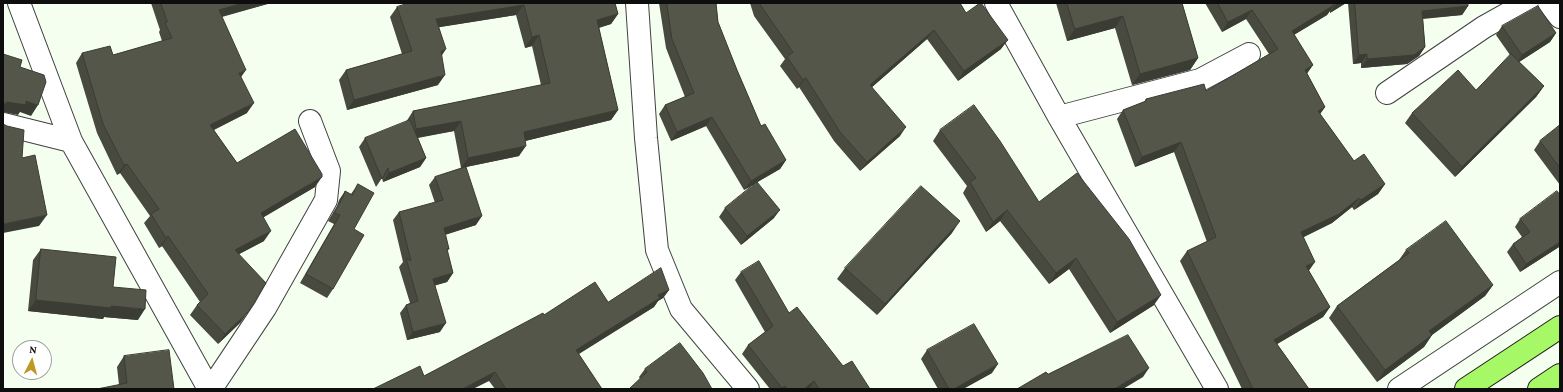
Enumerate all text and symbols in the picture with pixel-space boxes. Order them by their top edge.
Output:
north arrow [12,340,52,380]
text: N [29,343,38,355]

